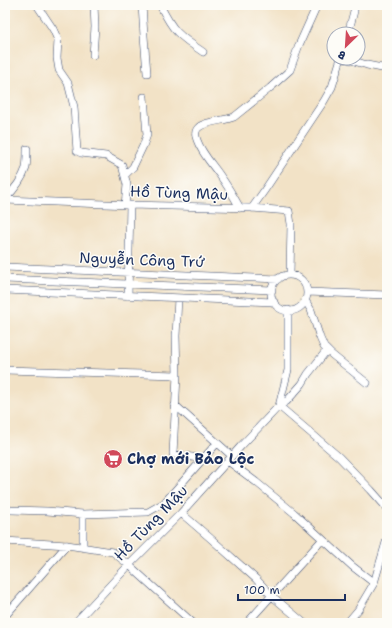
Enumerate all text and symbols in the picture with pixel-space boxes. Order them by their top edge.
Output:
north arrow [326,26,366,66]
text: B [336,46,348,63]
street label: Hồ Tùng Mậu [130,181,228,205]
street label: Nguyễn Công Trứ [79,248,205,272]
supermarket icon: Chợ mới Bảo Lộc [102,448,124,470]
place label: Chợ mới Bảo Lộc [127,449,255,469]
street label: Hồ Tùng Mậu [110,481,192,565]
scale bar [238,576,345,602]
text: 100 m [244,582,280,598]

